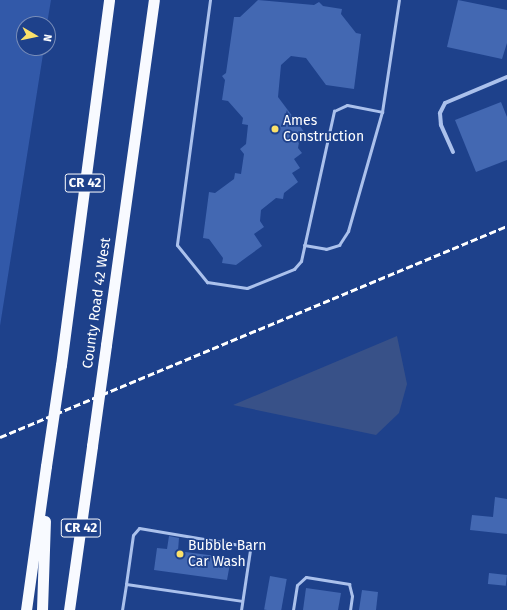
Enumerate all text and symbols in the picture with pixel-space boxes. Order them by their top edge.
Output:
north arrow [16,16,56,56]
text: N [40,33,54,42]
place label: Ames Construction [283,113,364,146]
marker: Ames Construction [270,124,280,134]
road number: CR 42 [64,172,106,194]
street label: County Road 42 West [79,236,115,370]
road number: CR 42 [60,517,102,539]
place label: Bubble Barn Car Wash [188,538,266,570]
marker: Bubble Barn Car Wash [175,549,185,559]

